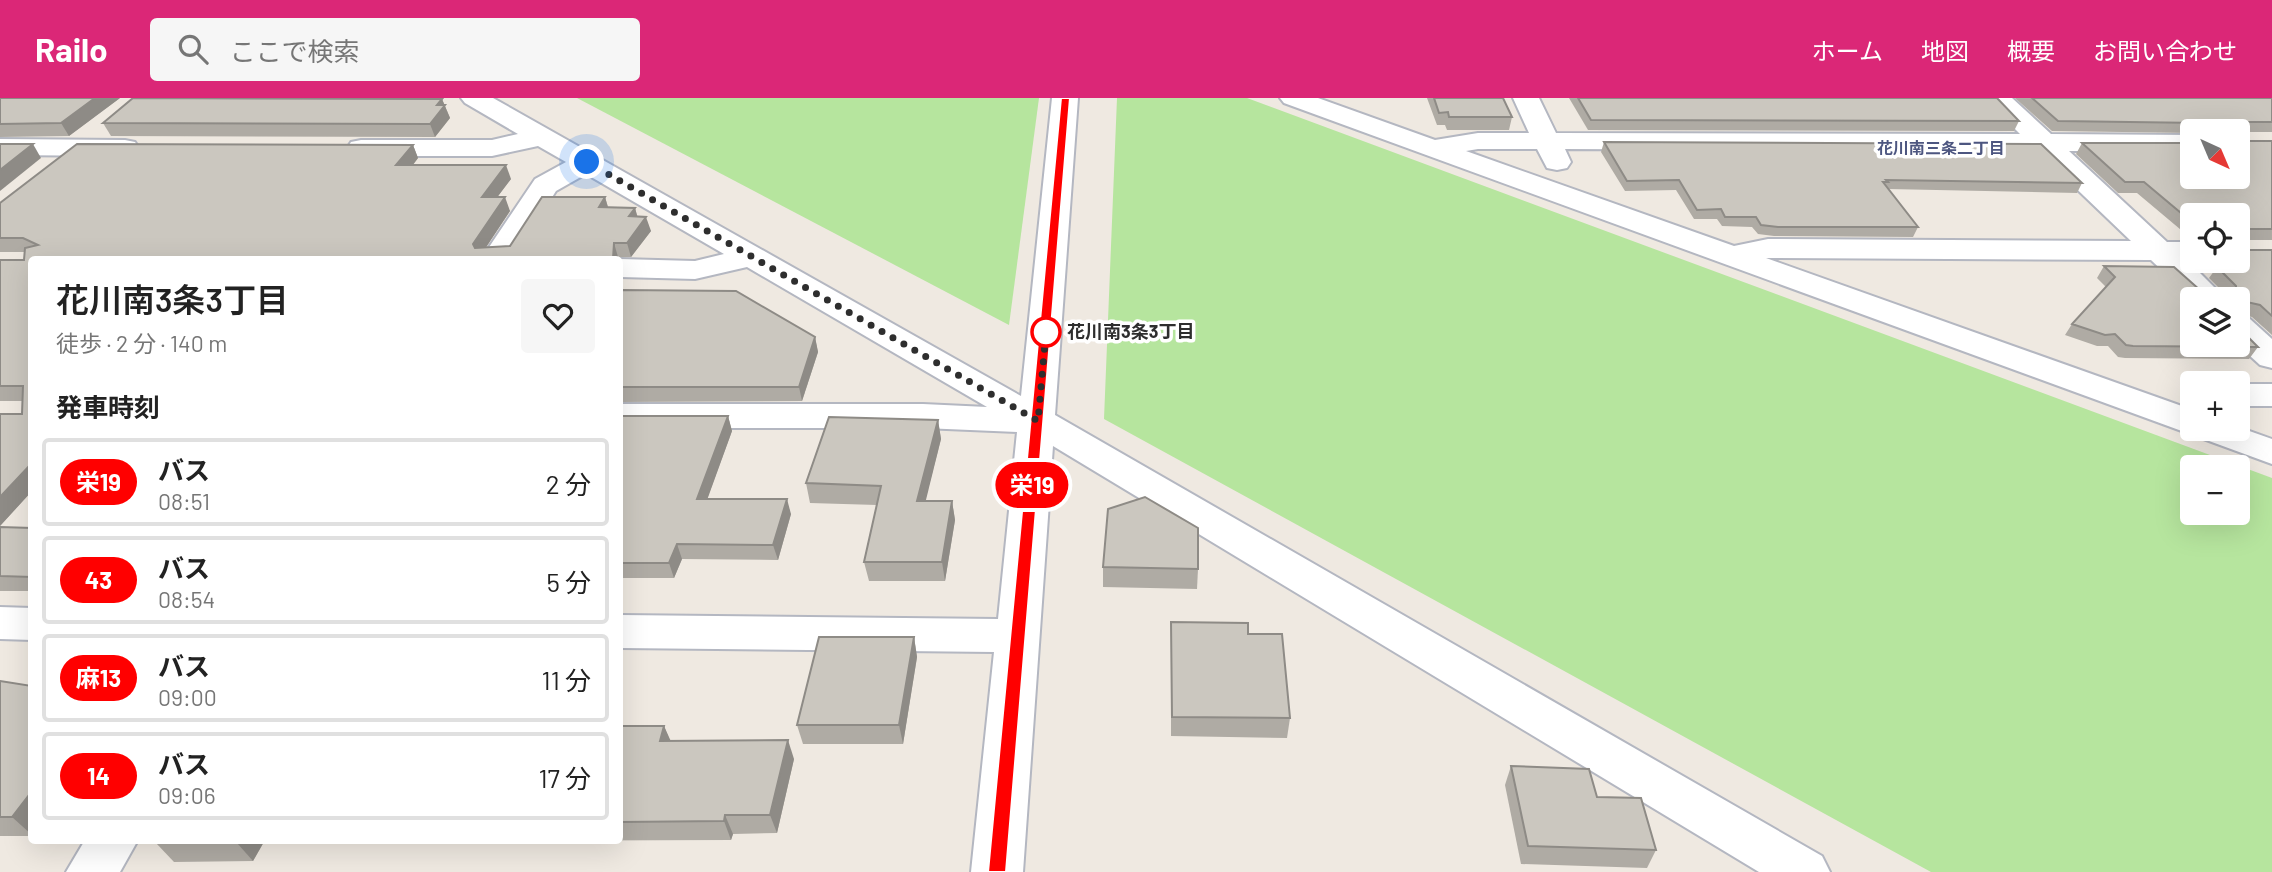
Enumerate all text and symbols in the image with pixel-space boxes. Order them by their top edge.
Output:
search box [150,18,640,81]
text: Railo [35,29,108,69]
icon: search [174,30,212,68]
text: ここで検索 [230,35,360,66]
text: ホーム [1812,36,1883,65]
text: 地図 [1921,36,1969,65]
text: 概要 [2007,36,2055,65]
text: お問い合わせ [2093,36,2237,65]
north arrow [2180,119,2250,189]
map controls [2180,119,2250,525]
district label: 花川南三条二丁目 [1877,138,2005,157]
your location [569,144,604,179]
button: locate [2180,203,2250,273]
text: 花川南3条3丁目 [56,279,289,319]
button: heart [521,279,595,353]
button: layers [2180,287,2250,357]
marker: 花川南3条3丁目 [1031,317,1061,347]
place label: 花川南3条3丁目 [1067,320,1194,342]
text: 徒歩 · 2 分 · 140 m [56,329,227,357]
button: + [2180,371,2250,441]
text: 発車時刻 [56,391,160,422]
text: バス [158,454,210,485]
button: − [2180,455,2250,525]
line badge: 栄19 [992,462,1072,508]
text: 栄19 [76,467,121,496]
text: 2 分 [546,468,591,499]
text: 栄19 [1009,470,1055,499]
text: 08:51 [158,487,210,515]
text: バス [158,552,210,583]
text: 43 [85,565,112,594]
text: 5 分 [546,566,591,597]
text: 08:54 [158,585,215,613]
text: バス [158,650,210,681]
text: 麻13 [76,663,121,692]
text: 11 分 [542,664,591,695]
text: 09:00 [158,683,217,711]
text: バス [158,748,210,779]
text: 14 [87,761,110,790]
text: 17 分 [538,762,591,793]
text: 09:06 [158,781,216,809]

